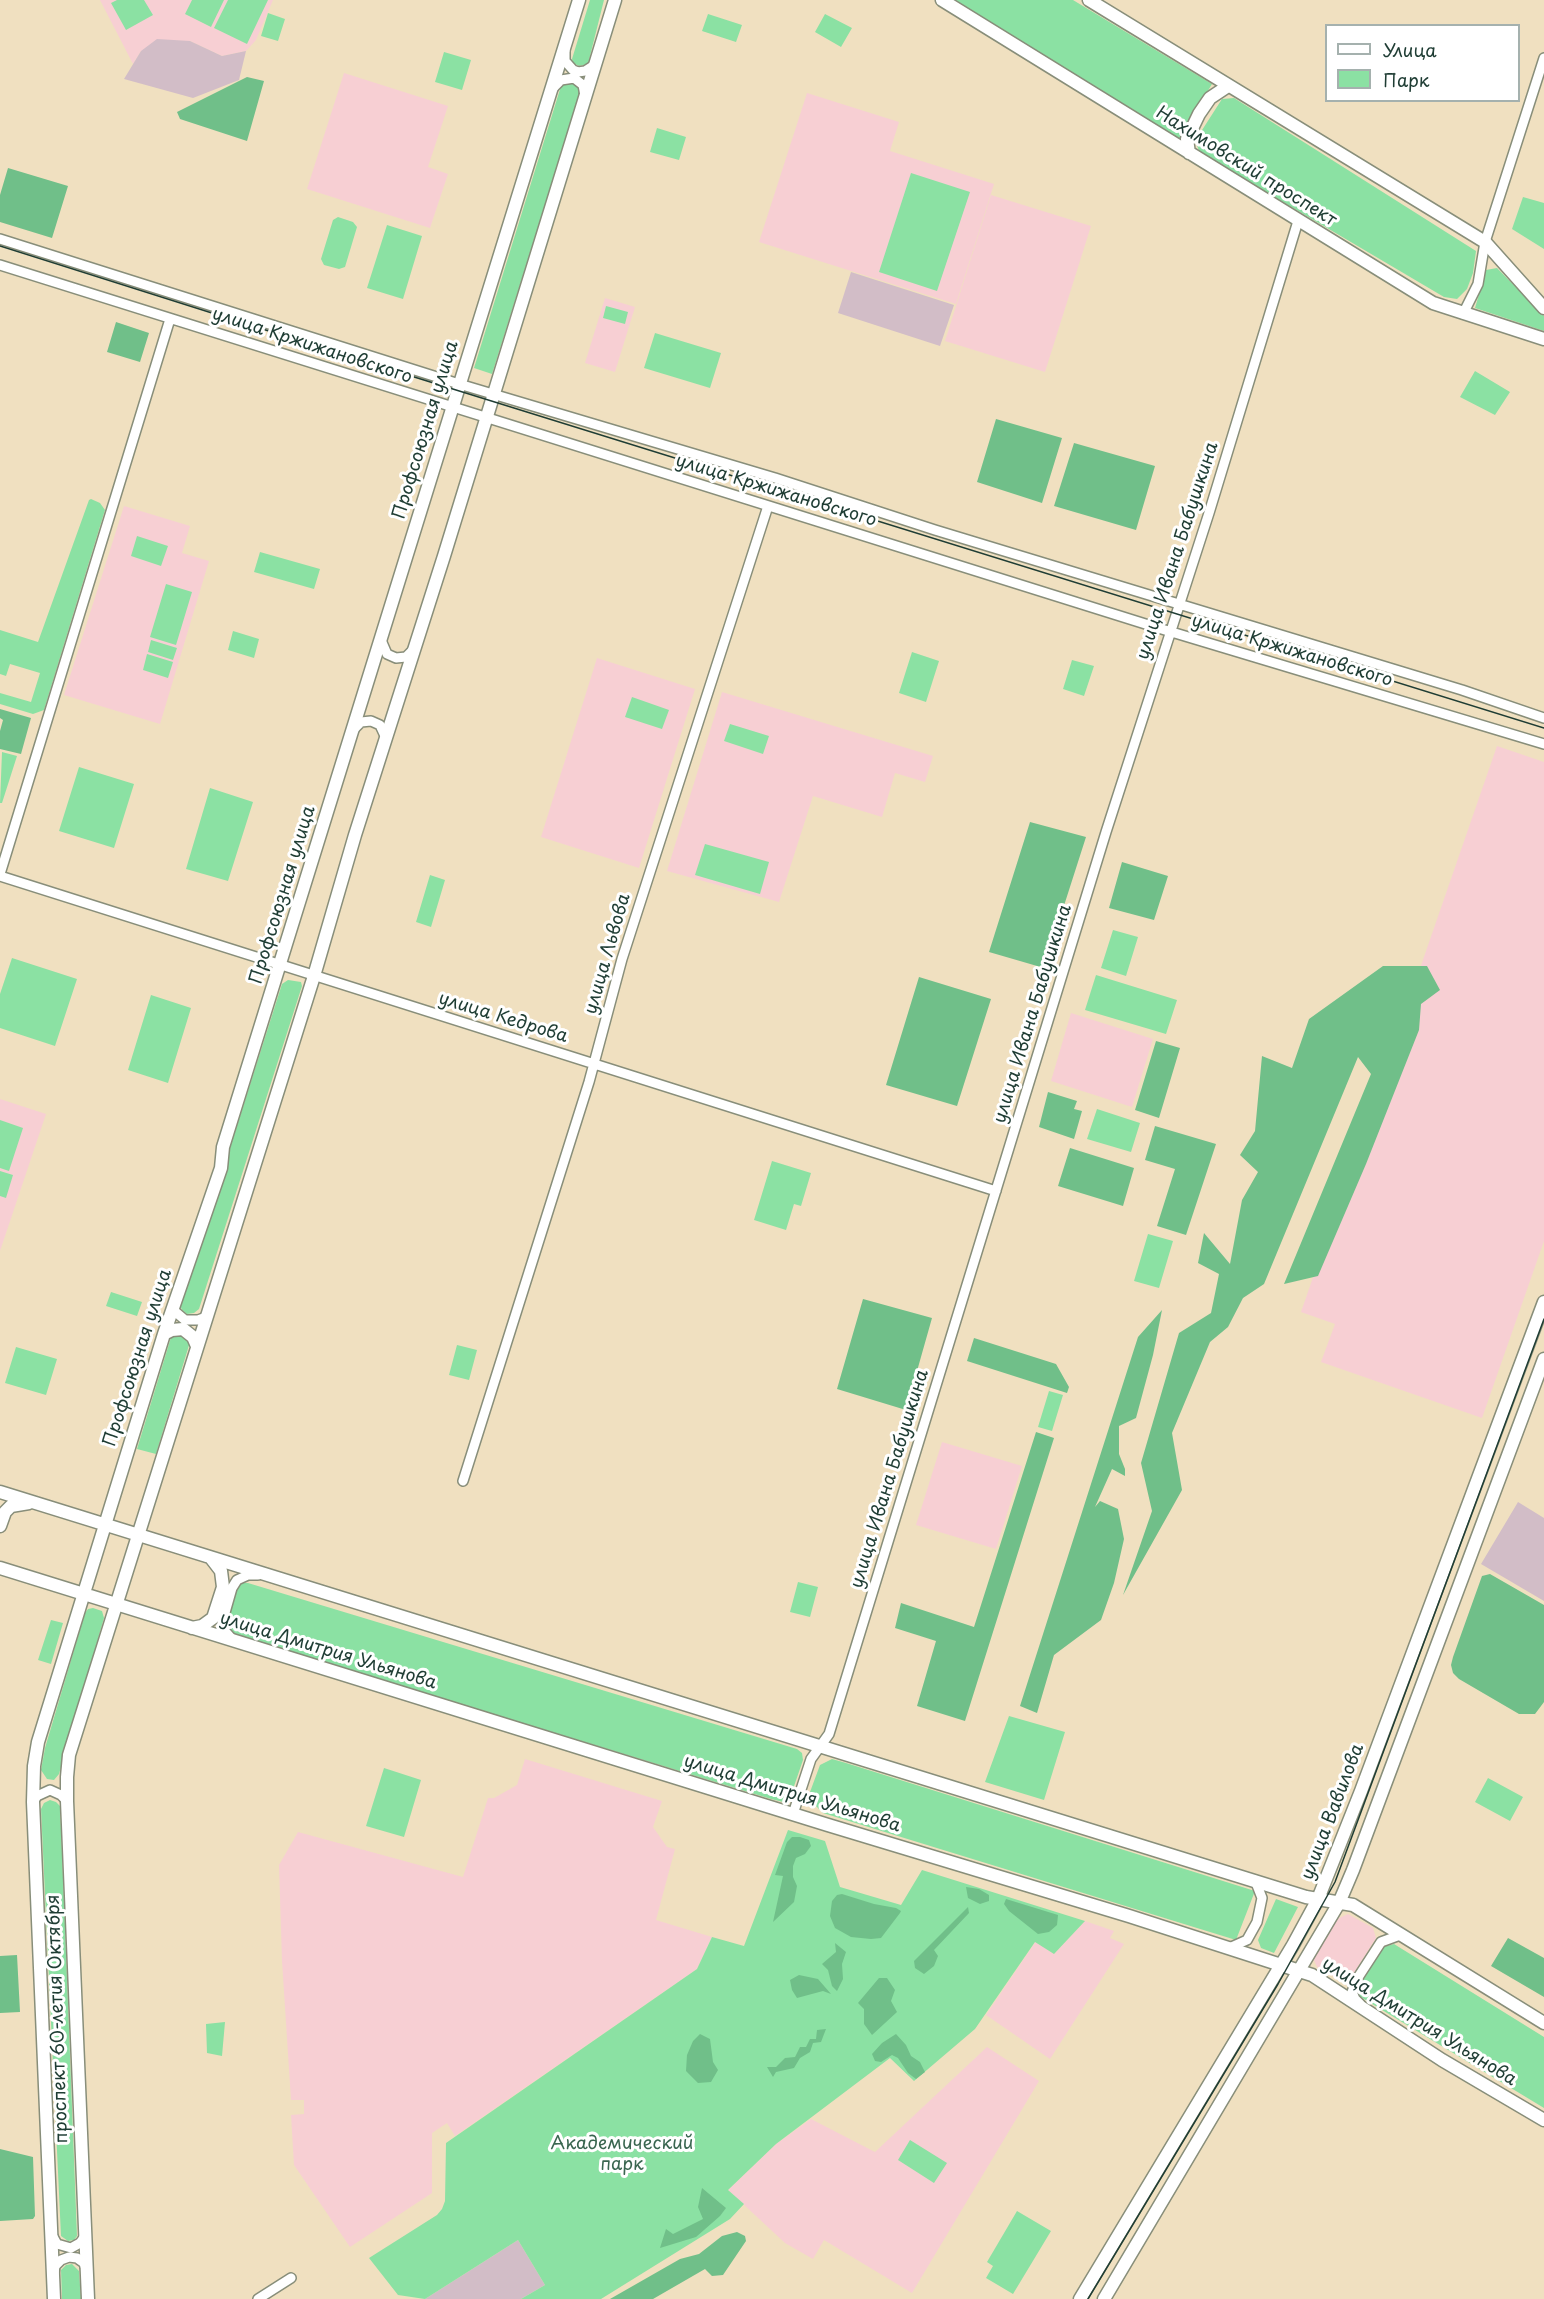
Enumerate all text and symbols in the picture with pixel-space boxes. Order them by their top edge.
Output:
legend [1325,24,1520,102]
text: Улица [1383,36,1437,63]
text: Парк [1383,66,1429,93]
street label: Нахимовский проспект [1152,102,1340,232]
street label: улица Кржижановского [209,303,415,389]
street label: Профсоюзная улица [389,338,463,522]
street label: улица Ивана Бабушкина [1133,439,1223,663]
street label: улица Кржижановского [673,450,879,532]
street label: улица Кржижановского [1189,610,1395,692]
street label: Профсоюзная улица [246,803,320,987]
street label: улица Львова [580,891,636,1017]
street label: улица Ивана Бабушкина [989,902,1077,1126]
street label: улица Кедрова [436,988,570,1048]
street label: Профсоюзная улица [99,1267,177,1449]
street label: улица Ивана Бабушкина [846,1367,934,1591]
street label: улица Дмитрия Ульянова [217,1608,439,1694]
street label: улица Вавилова [1297,1741,1369,1883]
street label: улица Дмитрия Ульянова [681,1751,903,1837]
street label: проспект 60-летия Октября [43,1894,73,2144]
street label: улица Дмитрия Ульянова [1318,1953,1520,2091]
park label: Академический парк [551,2133,693,2176]

